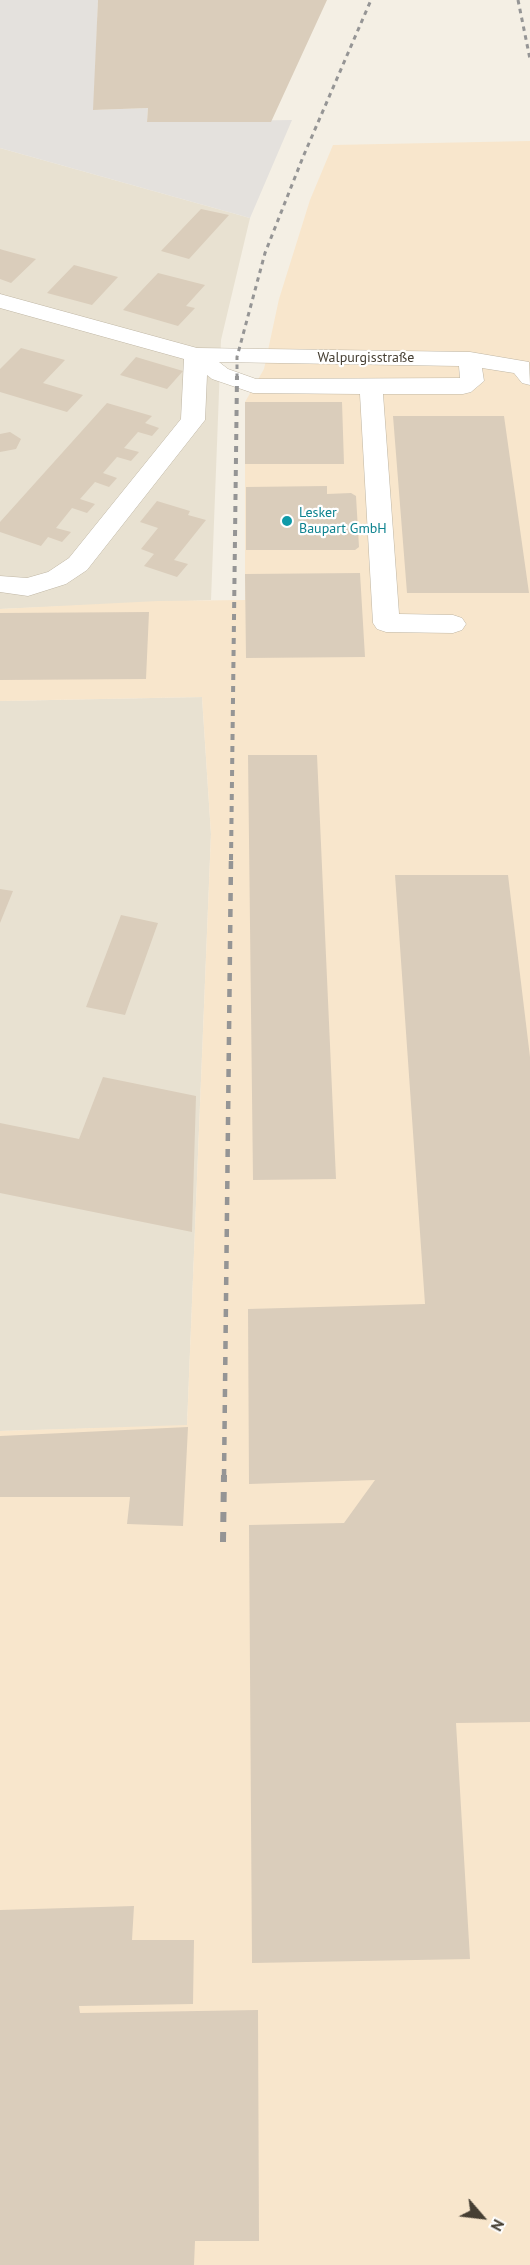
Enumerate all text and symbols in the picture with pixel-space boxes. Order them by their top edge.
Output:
street label: Walpurgisstraße [318,350,414,366]
place label: Lesker Baupart GmbH [299,505,387,538]
marker: Lesker Baupart GmbH [280,514,294,528]
north arrow [452,2187,512,2247]
text: N [487,2216,509,2235]

